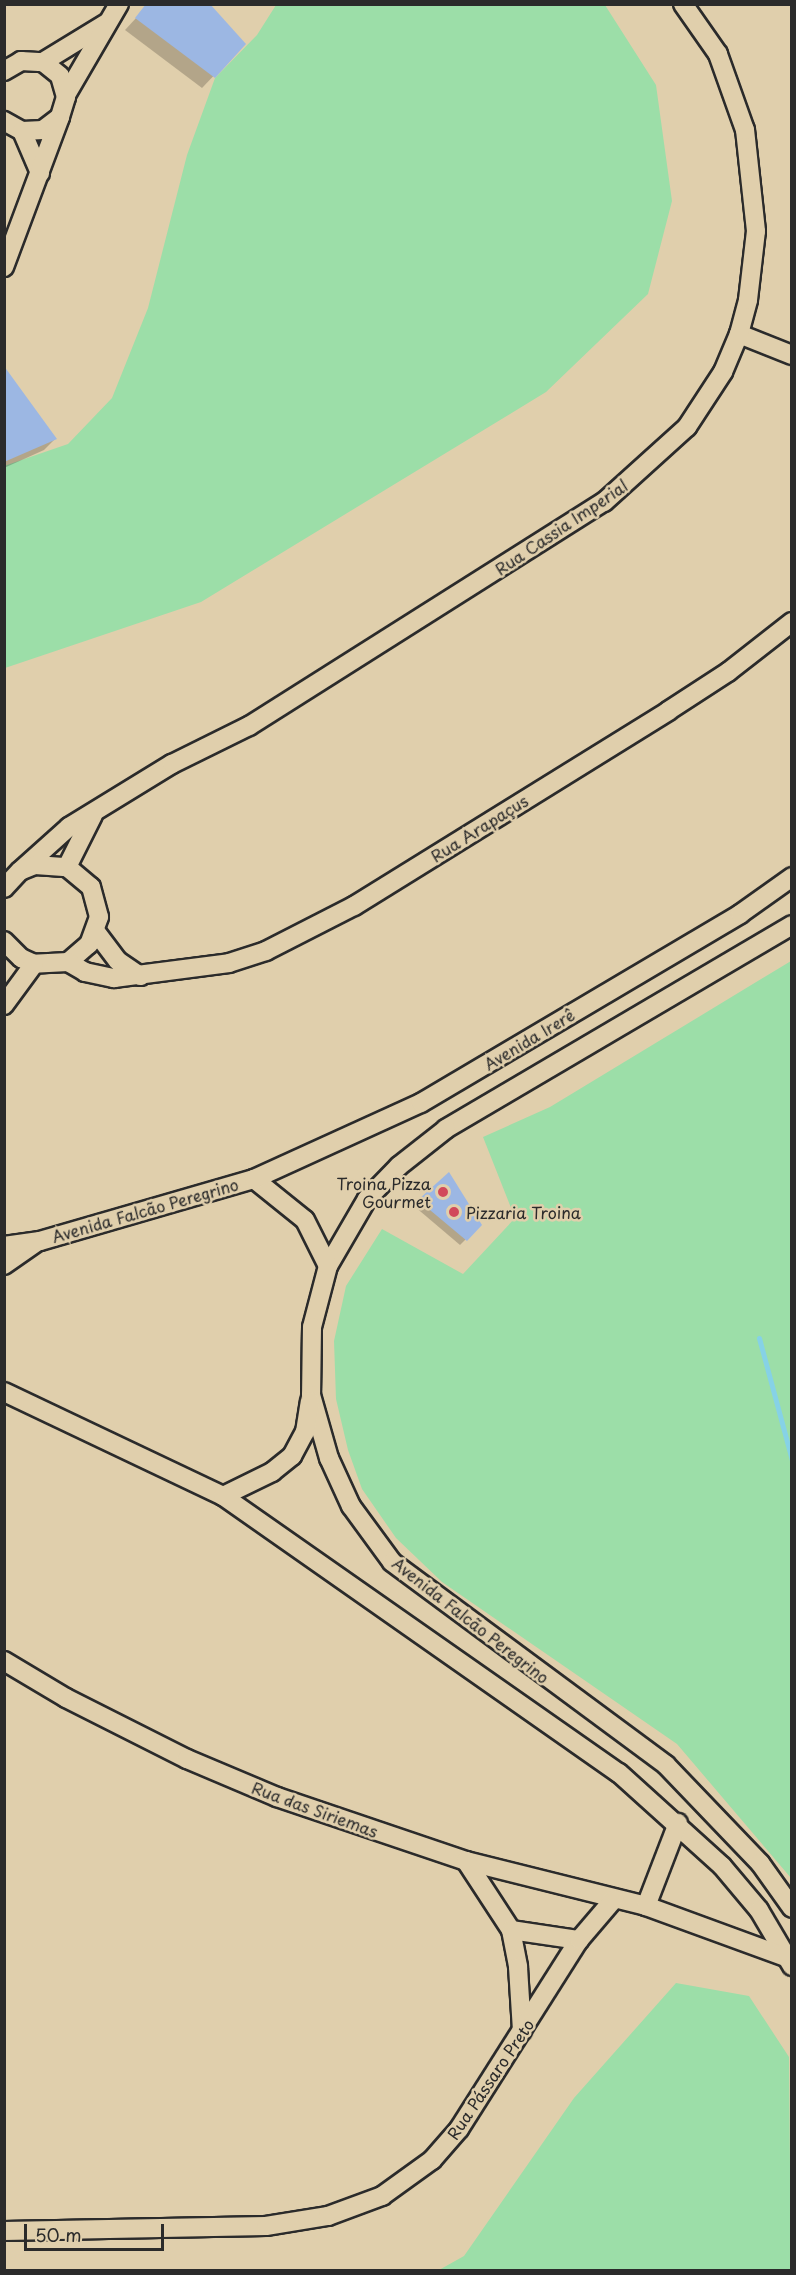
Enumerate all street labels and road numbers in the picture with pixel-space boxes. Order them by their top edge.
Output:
street label: Rua Cassia Imperial [491,475,631,579]
street label: Rua Arapaçus [427,790,531,866]
street label: Avenida Irerê [480,1004,578,1074]
street label: Avenida Falcão Peregrino [49,1174,241,1246]
street label: Avenida Falcão Peregrino [389,1553,553,1687]
street label: Rua das Siriemas [249,1777,381,1841]
street label: Rua Pássaro Preto [443,2015,537,2143]

